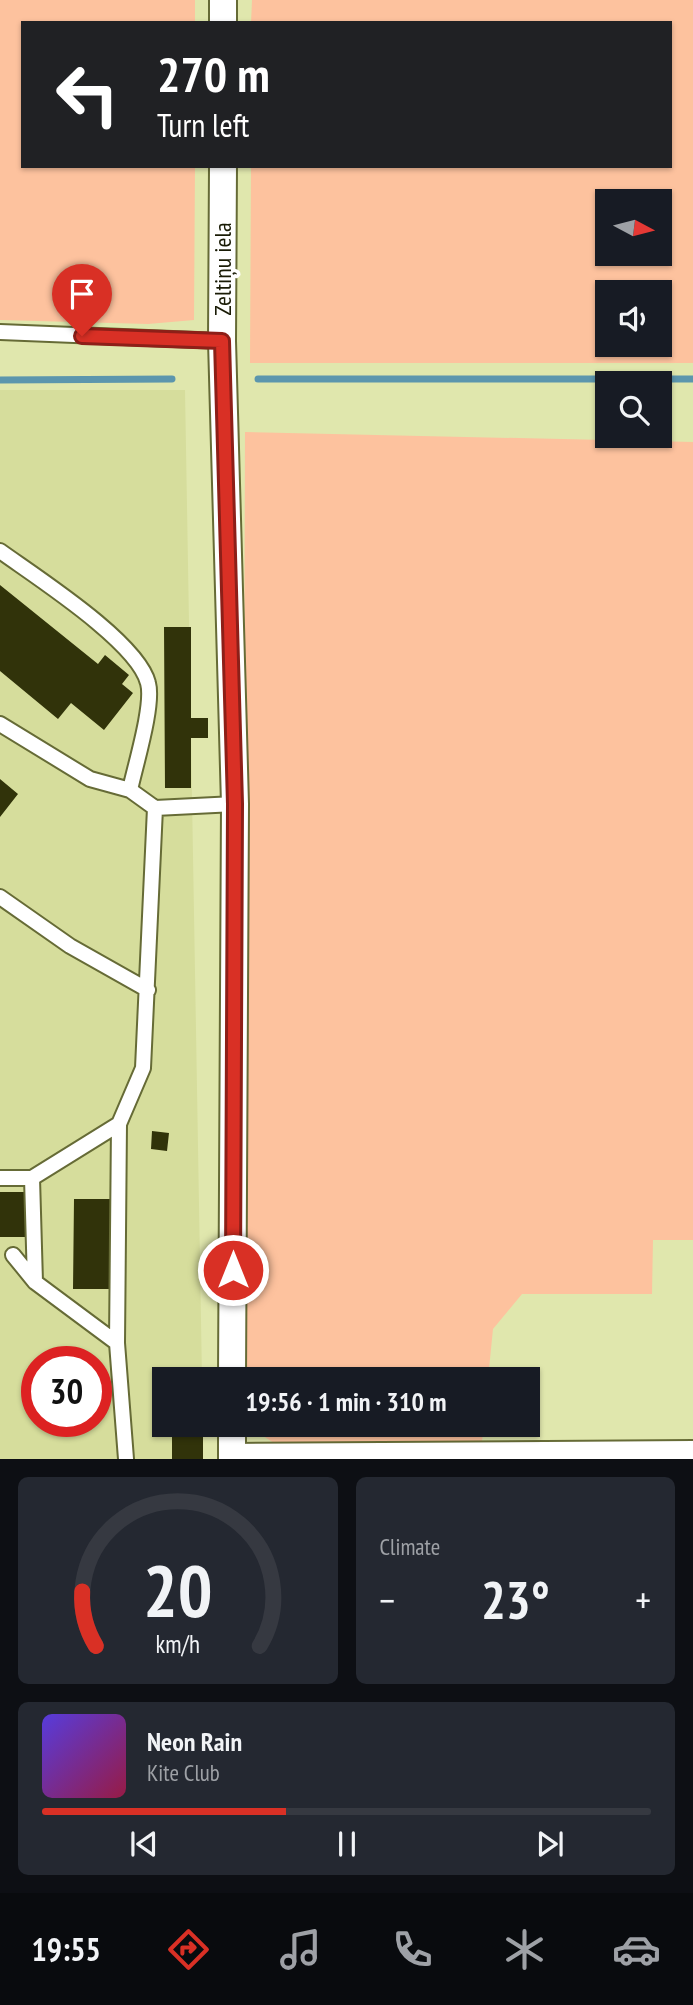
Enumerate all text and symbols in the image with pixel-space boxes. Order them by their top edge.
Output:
text: 270 m [157,42,270,106]
icon: left [42,49,133,140]
text: Turn left [157,104,249,146]
north arrow [595,189,672,266]
map controls [595,189,672,448]
street label: Zeltiņu iela [207,222,238,316]
pin [52,264,112,336]
icon: arrive [63,275,101,313]
button: sound [595,280,672,357]
button: search [595,371,672,448]
position arrow [196,1233,270,1307]
speed limit sign: 30 [21,1346,112,1437]
text: 19:56 · 1 min · 310 m [246,1385,446,1418]
text: Climate [380,1532,440,1561]
text: 20 [143,1543,213,1637]
text: 23° [481,1566,550,1633]
text: − [380,1575,395,1624]
text: + [635,1575,651,1624]
text: km/h [156,1628,200,1660]
text: Neon Rain [147,1725,242,1758]
text: Kite Club [147,1758,220,1787]
icon: previous [125,1825,163,1863]
icon: pause [328,1825,366,1863]
icon: next [531,1825,569,1863]
icon: directions [164,1925,213,1974]
icon: music [276,1925,325,1974]
icon: phone [388,1925,437,1974]
icon: climate [500,1925,549,1974]
icon: car [612,1925,661,1974]
text: 19:55 [32,1928,101,1970]

